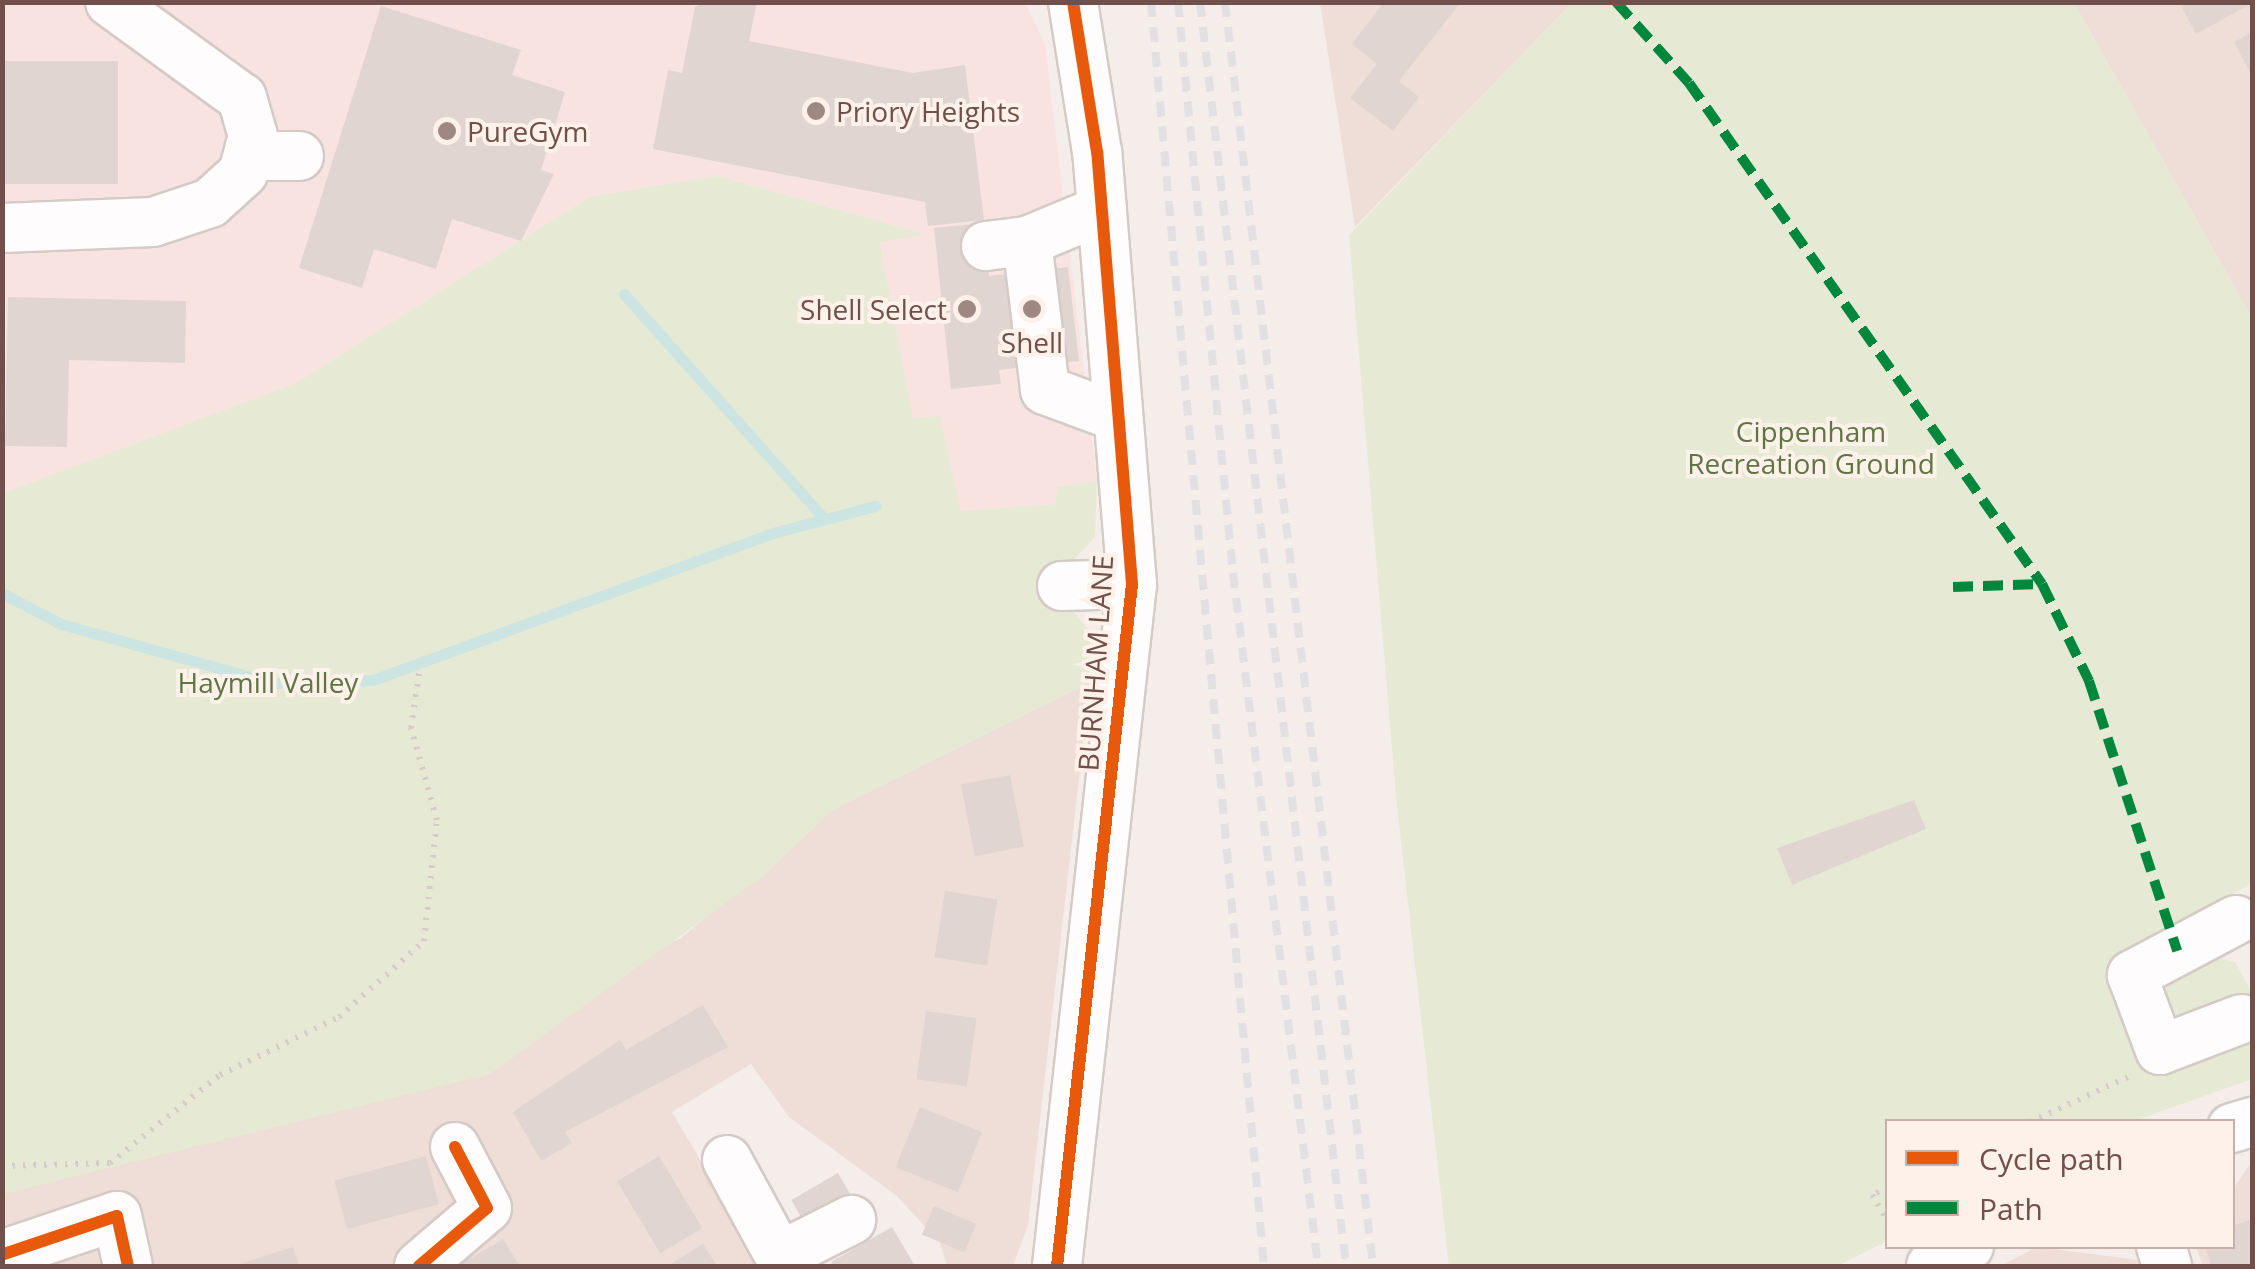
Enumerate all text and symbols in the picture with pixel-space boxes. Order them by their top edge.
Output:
place label: Priory Heights [836,94,1020,128]
marker: Priory Heights [805,100,827,122]
place label: PureGym [467,114,588,148]
marker: PureGym [436,120,458,142]
place label: Shell Select [800,292,947,326]
marker: Shell Select [956,298,978,320]
marker: Shell [1021,298,1043,320]
place label: Shell [1001,325,1063,359]
park label: Cippenham Recreation Ground [1687,414,1935,480]
street label: BURNHAM LANE [1071,554,1119,772]
park label: Haymill Valley [178,665,358,699]
legend [1885,1119,2235,1249]
text: Cycle path [1979,1138,2124,1179]
text: Path [1979,1188,2043,1229]

